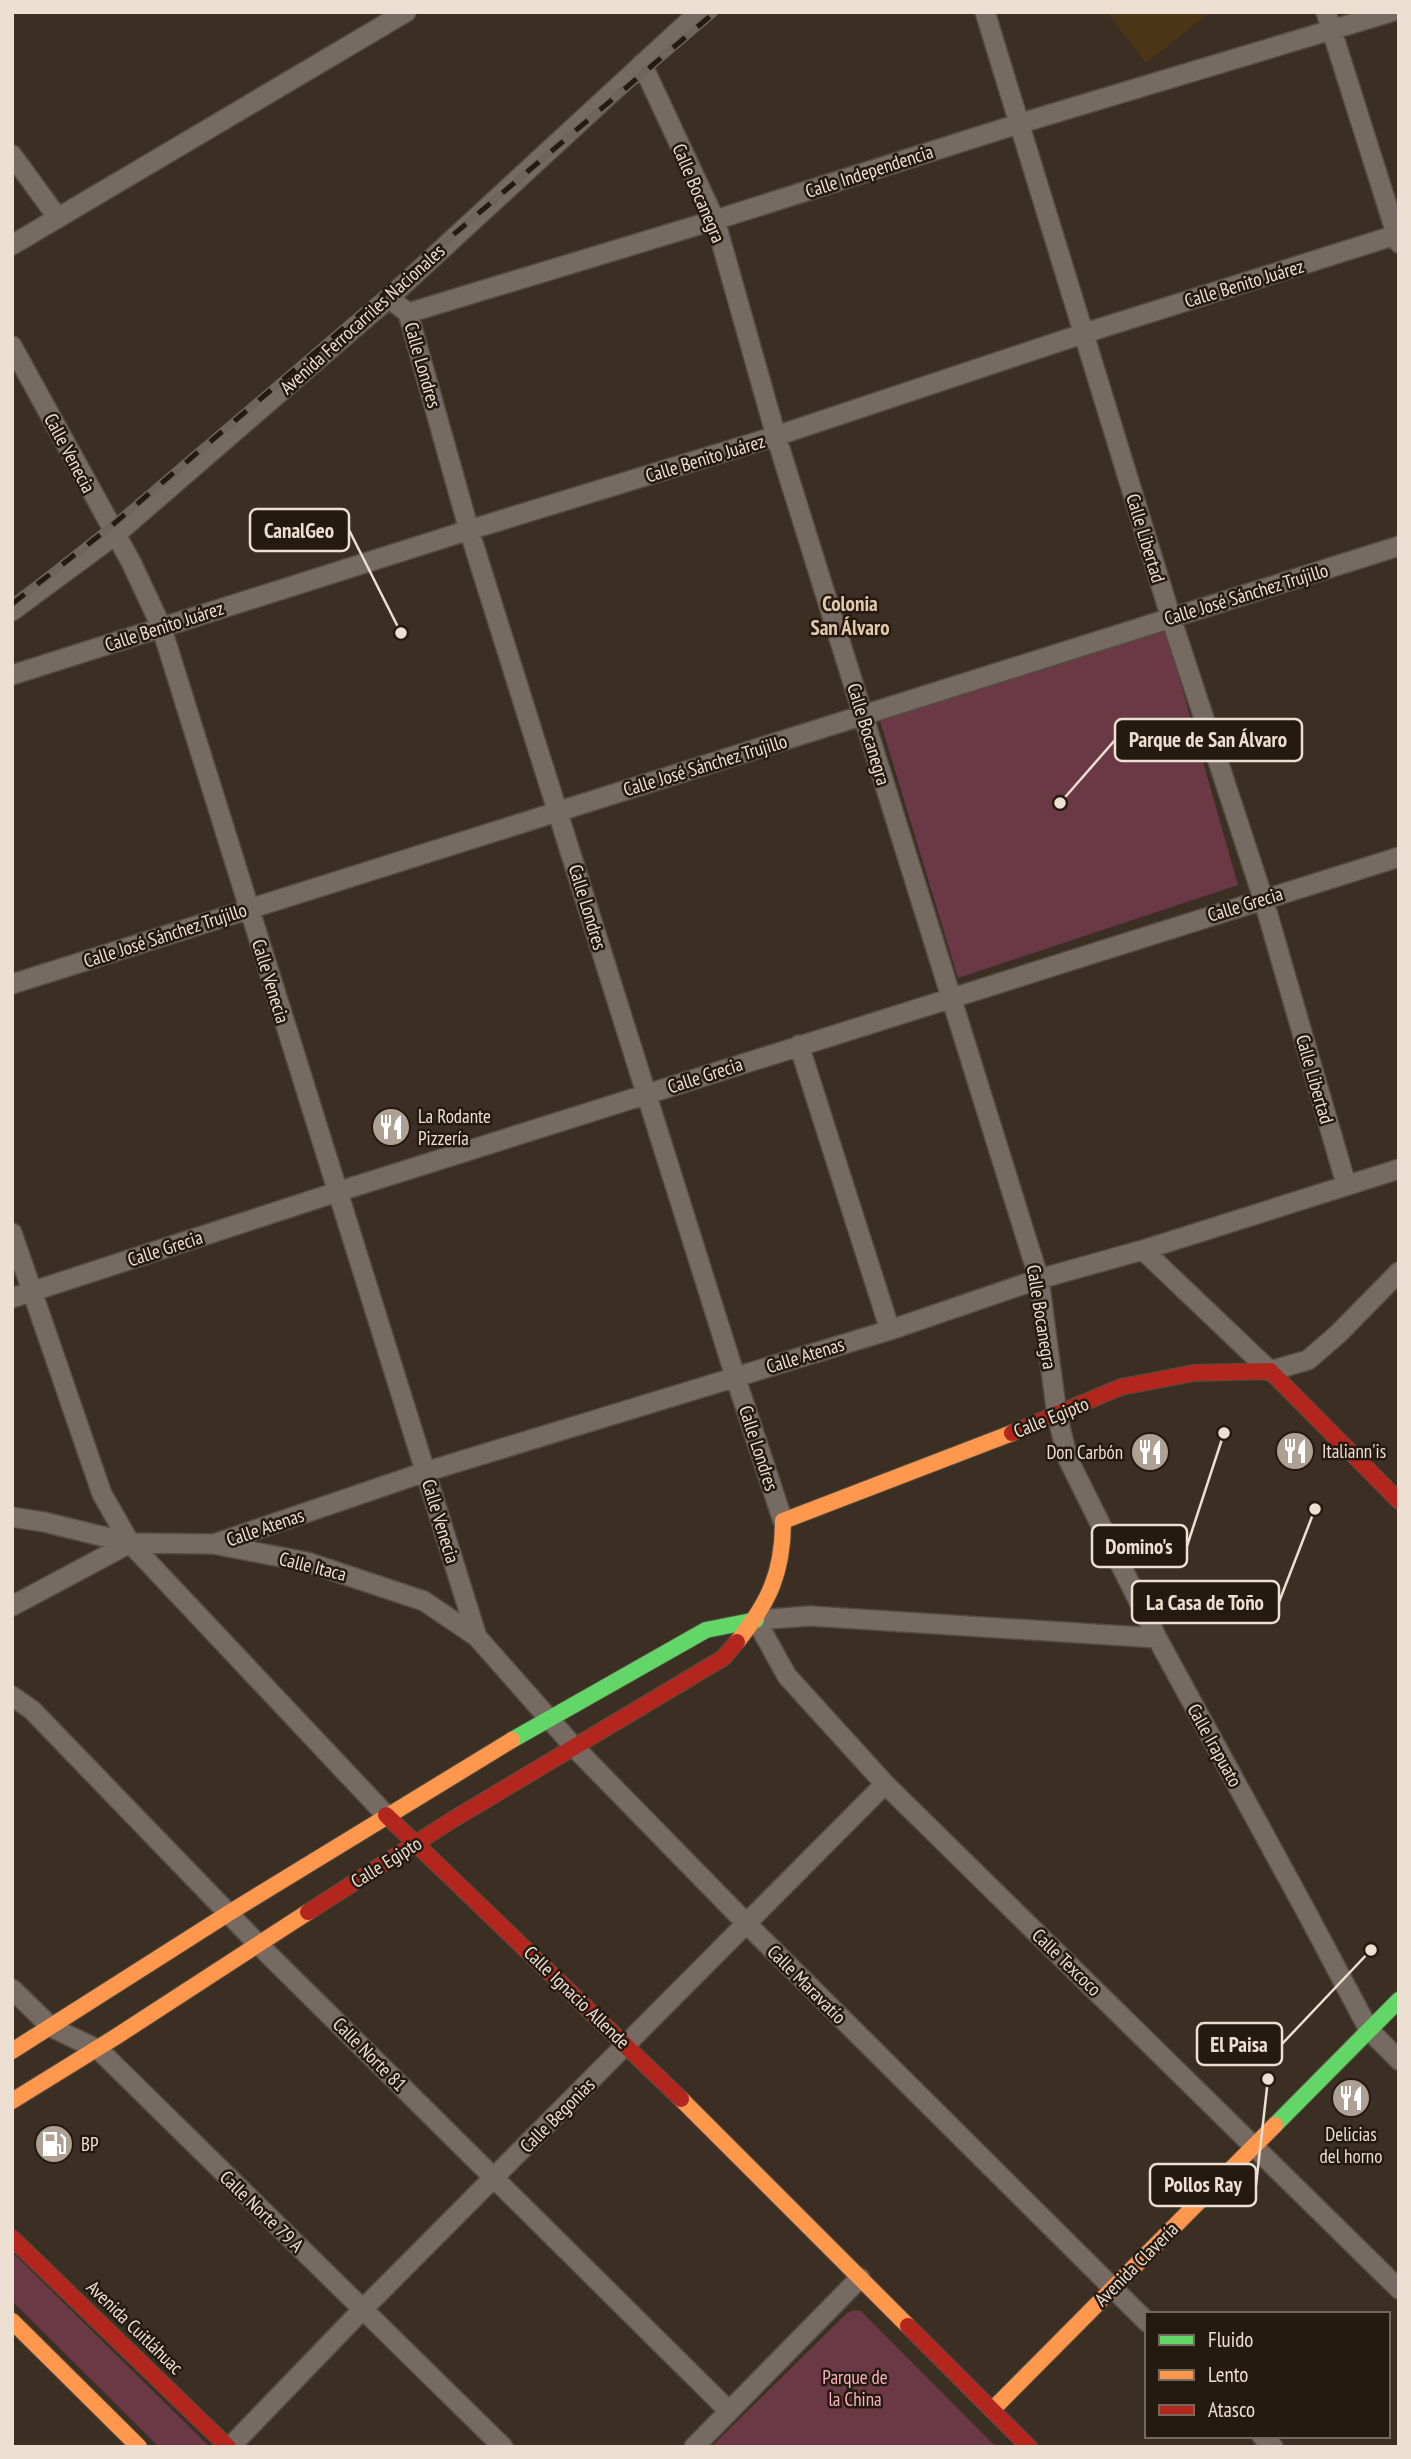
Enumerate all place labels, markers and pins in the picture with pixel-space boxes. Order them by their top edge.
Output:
callout: CanalGeo [250,509,349,551]
callout: Parque de San Álvaro [1115,719,1302,761]
place label: La Rodante Pizzería [418,1104,491,1150]
restaurant icon: La Rodante Pizzería [370,1106,412,1148]
restaurant icon: Italiann'is [1274,1430,1316,1472]
restaurant icon: Don Carbón [1129,1431,1171,1473]
place label: Italiann'is [1322,1439,1386,1463]
place label: Don Carbón [1046,1440,1123,1464]
callout: Domino's [1092,1525,1187,1567]
callout: La Casa de Toño [1132,1581,1279,1623]
callout: El Paisa [1197,2023,1282,2065]
restaurant icon: Delicias del horno [1330,2077,1372,2119]
place label: Delicias del horno [1320,2122,1382,2168]
fuel station icon: BP [33,2123,75,2165]
place label: BP [81,2132,99,2156]
callout: Pollos Ray [1150,2164,1256,2206]

